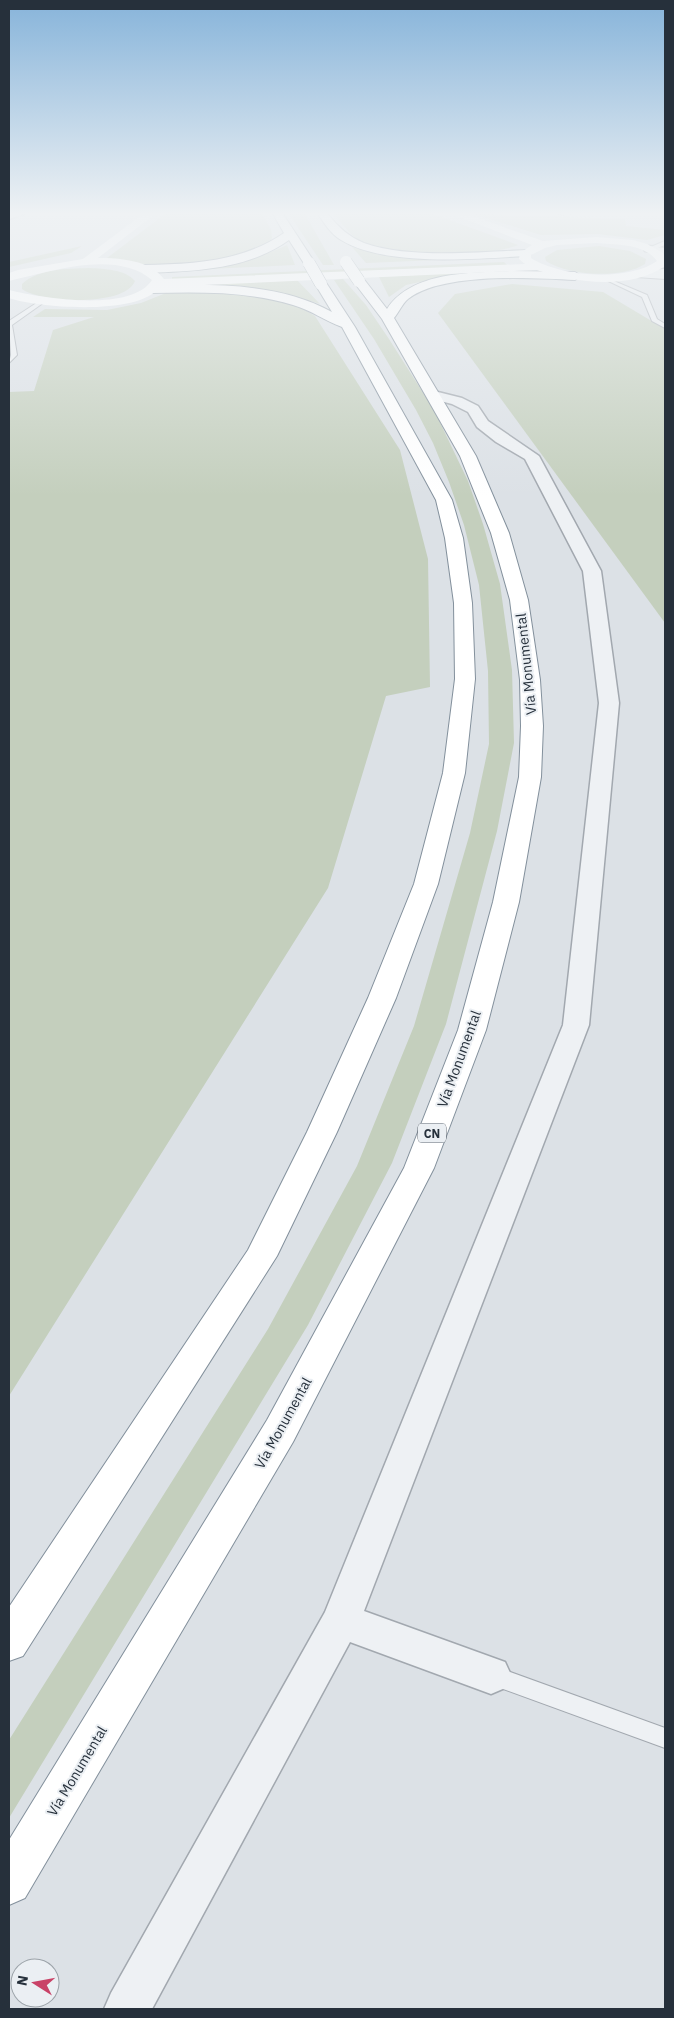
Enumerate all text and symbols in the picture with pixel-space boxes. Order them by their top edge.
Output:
street label: Vía Monumental [512,612,540,716]
street label: Vía Monumental [433,1008,485,1110]
road number: CN [418,1124,446,1142]
street label: Vía Monumental [250,1374,316,1472]
street label: Vía Monumental [43,1722,111,1819]
north arrow [10,1958,60,2008]
text: N [12,1974,32,1987]

